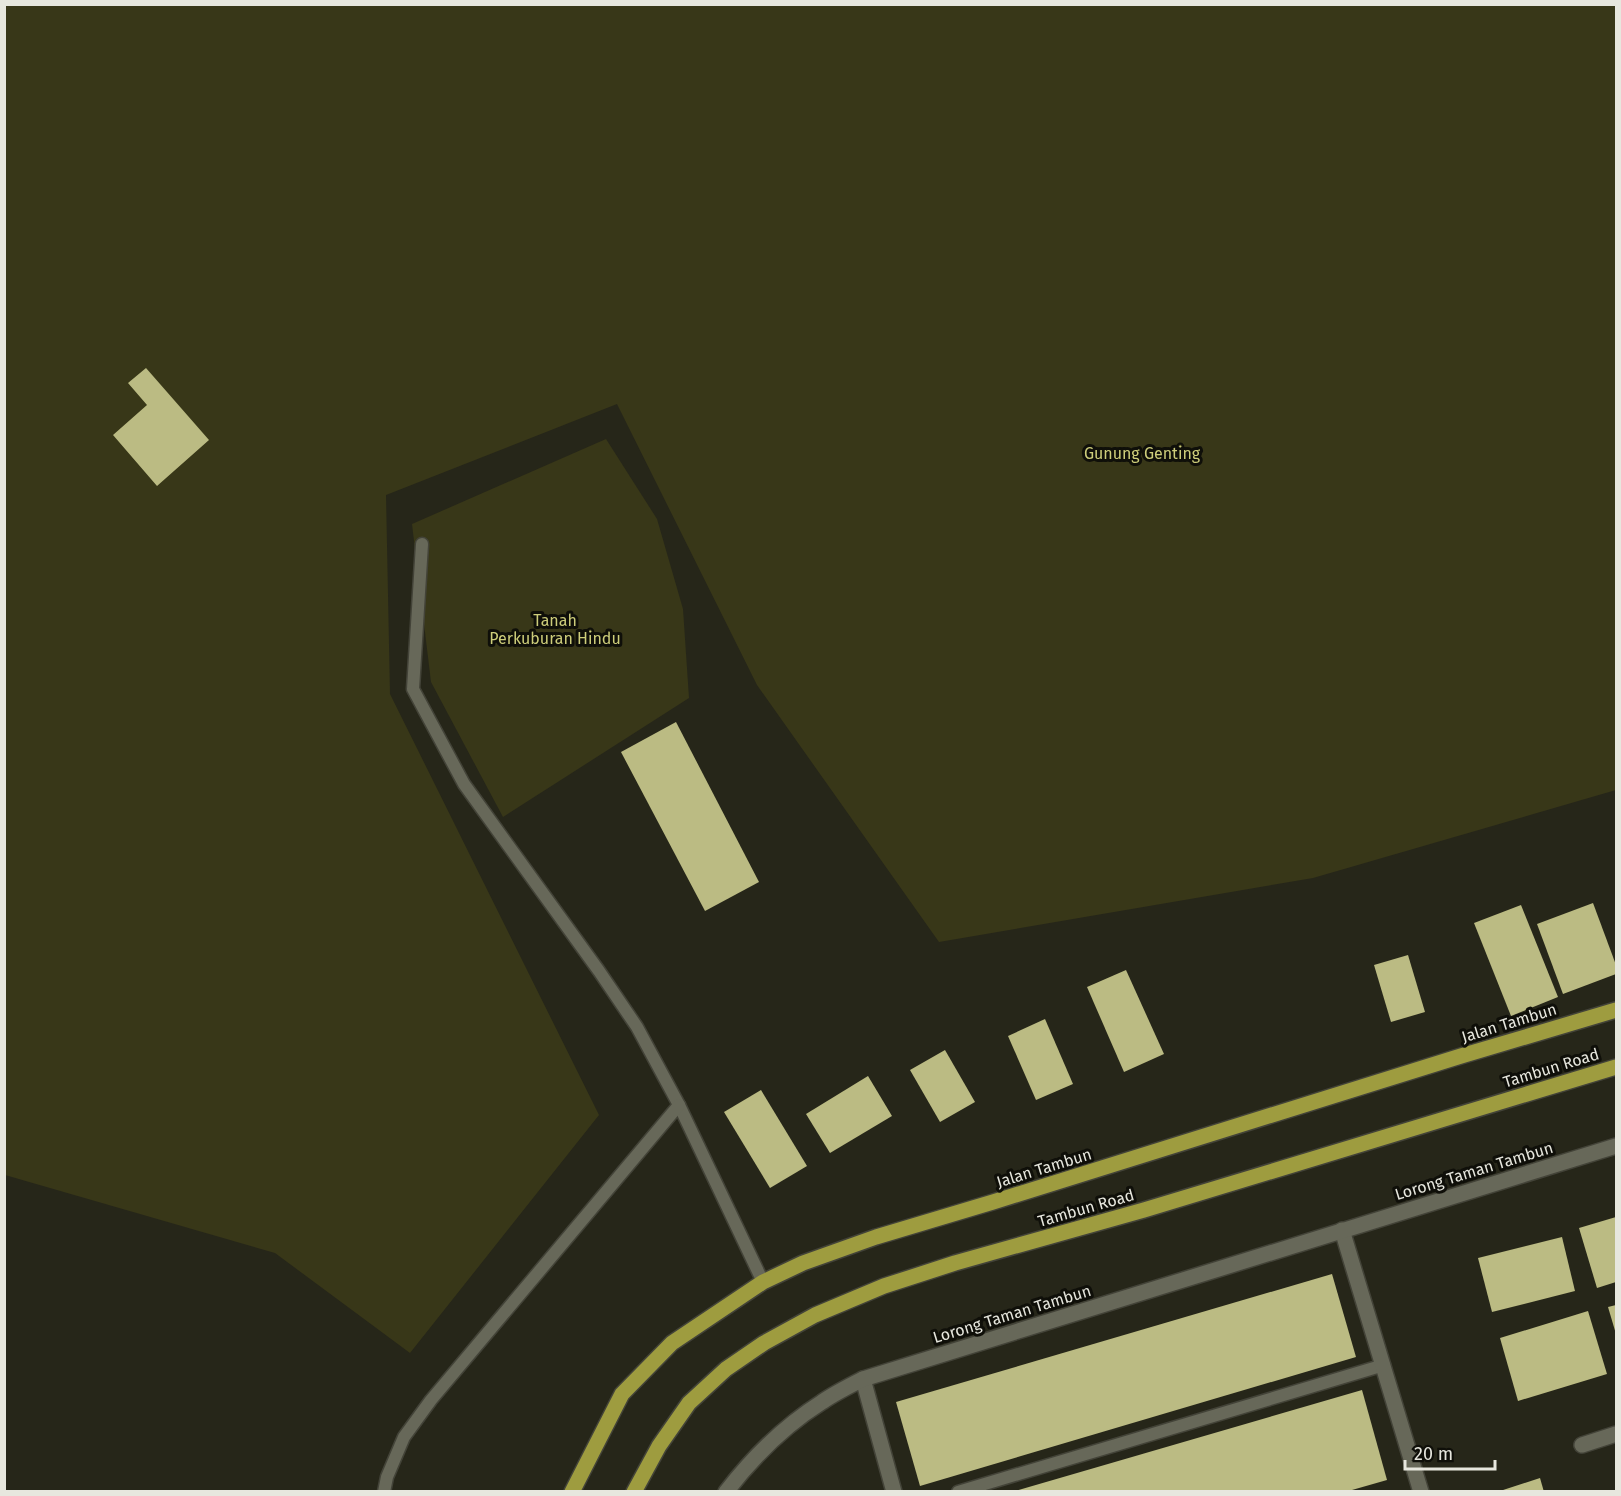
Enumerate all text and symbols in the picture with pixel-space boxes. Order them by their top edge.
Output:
park label: Gunung Genting [1084,444,1201,463]
park label: Tanah Perkuburan Hindu [489,611,621,648]
street label: Jalan Tambun [1459,1000,1559,1046]
street label: Tambun Road [1501,1044,1601,1092]
street label: Lorong Taman Tambun [1393,1138,1555,1204]
street label: Jalan Tambun [994,1145,1094,1191]
street label: Tambun Road [1036,1185,1136,1231]
street label: Lorong Taman Tambun [931,1281,1093,1347]
scale bar [1405,1433,1495,1471]
text: 20 m [1414,1443,1453,1465]

